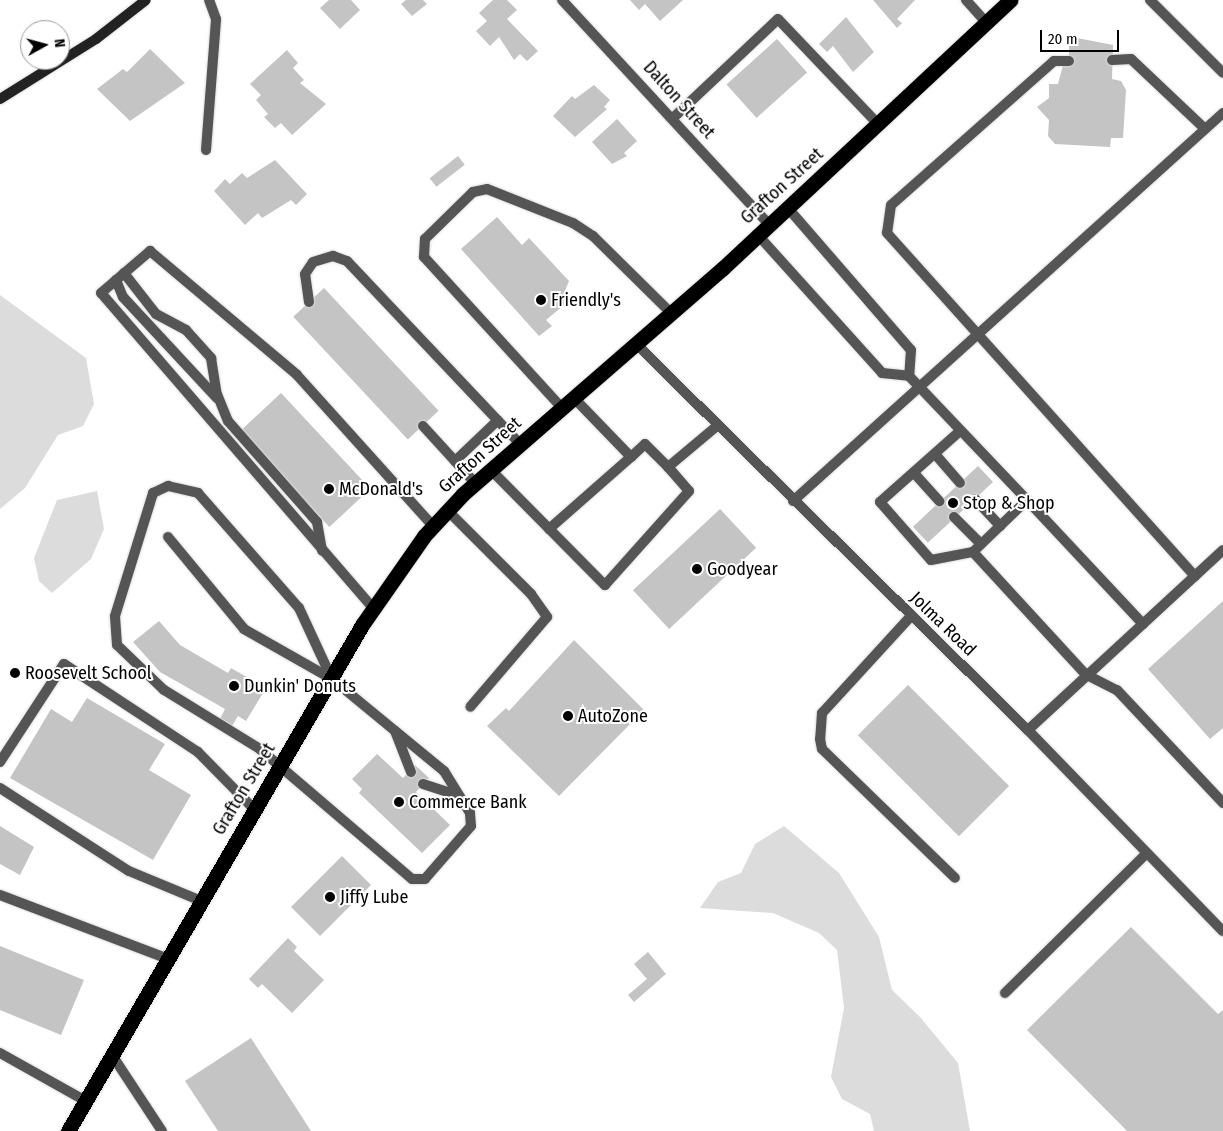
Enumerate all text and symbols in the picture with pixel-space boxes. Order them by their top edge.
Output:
north arrow [20,20,70,70]
scale bar [1043,20,1122,52]
text: 20 m [1048,30,1078,48]
text: N [50,38,68,48]
street label: Dalton Street [639,57,719,143]
street label: Grafton Street [736,143,828,229]
place label: Friendly's [551,289,621,311]
marker: Friendly's [535,294,547,306]
street label: Grafton Street [434,412,526,498]
place label: McDonald's [339,478,423,500]
marker: McDonald's [323,483,335,495]
place label: Stop & Shop [963,492,1054,514]
marker: Stop & Shop [947,497,959,509]
place label: Goodyear [707,558,778,580]
marker: Goodyear [691,563,703,575]
street label: Jolma Road [906,587,980,661]
place label: Roosevelt School [25,662,151,684]
marker: Roosevelt School [9,667,21,679]
place label: Dunkin' Donuts [244,675,356,697]
marker: Dunkin' Donuts [228,680,240,692]
place label: AutoZone [578,705,648,727]
marker: AutoZone [562,710,574,722]
street label: Grafton Street [208,739,280,839]
place label: Commerce Bank [409,791,527,813]
marker: Commerce Bank [393,796,405,808]
place label: Jiffy Lube [340,886,408,908]
marker: Jiffy Lube [324,891,336,903]

